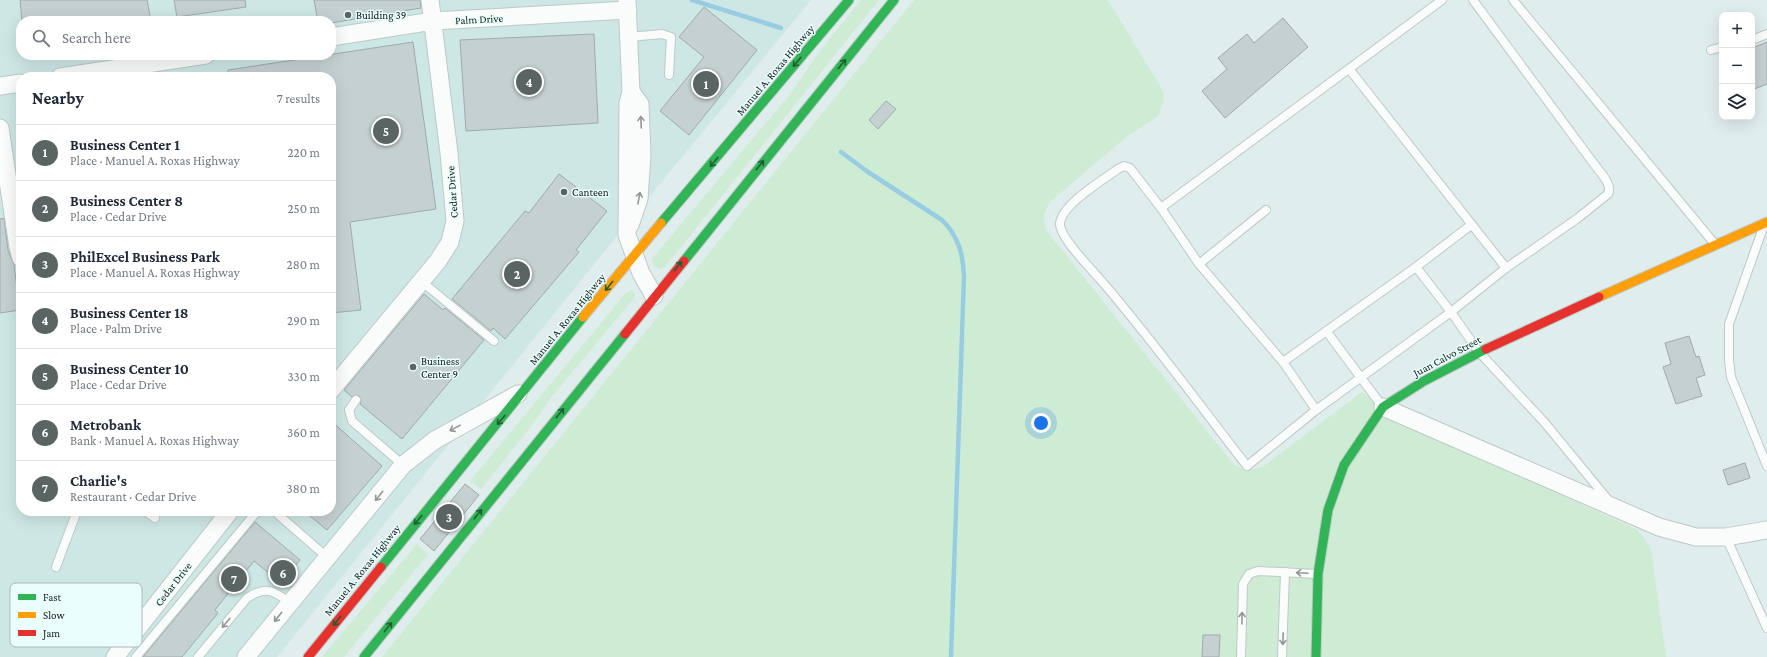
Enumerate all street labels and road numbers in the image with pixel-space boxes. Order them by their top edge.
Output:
street label: Palm Drive [455,12,504,26]
street label: Manuel A. Roxas Highway [734,22,818,118]
street label: Cedar Drive [444,165,460,218]
street label: Manuel A. Roxas Highway [526,270,609,368]
street label: Juan Calvo Street [1410,333,1484,380]
street label: Manuel A. Roxas Highway [321,521,404,619]
street label: Cedar Drive [152,560,194,608]

